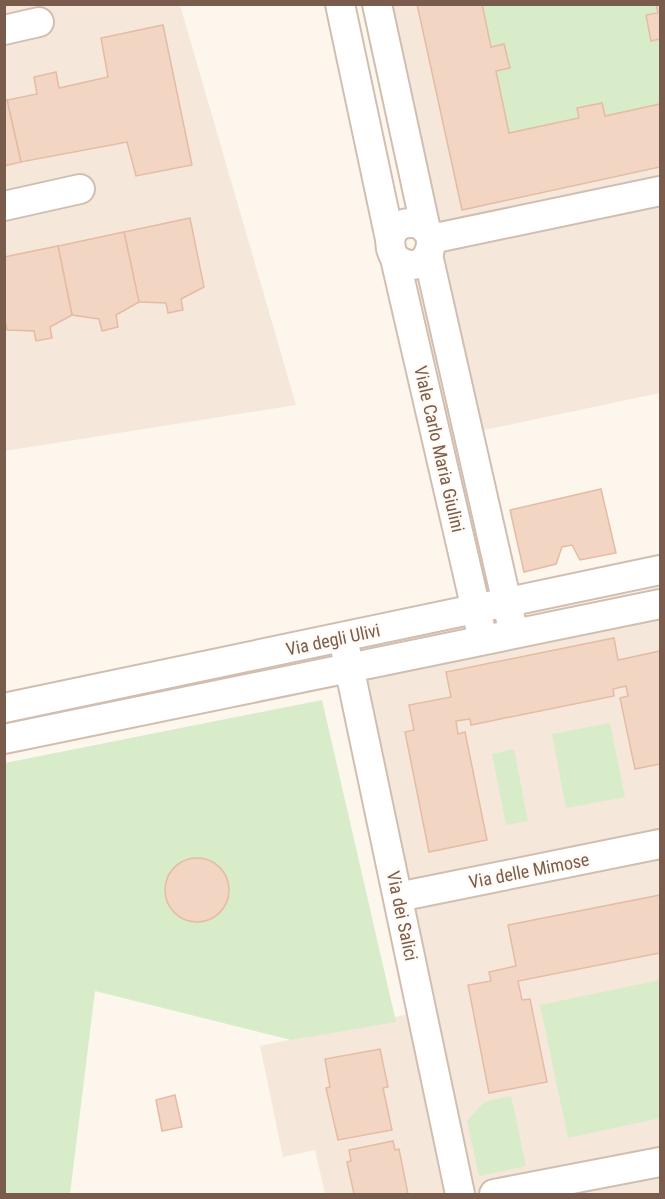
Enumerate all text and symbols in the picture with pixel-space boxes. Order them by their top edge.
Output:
street label: Viale Carlo Maria Giulini [410,364,469,534]
street label: Via degli Ulivi [284,619,382,660]
street label: Via delle Mimose [467,849,591,892]
street label: Via dei Salici [383,869,422,963]

